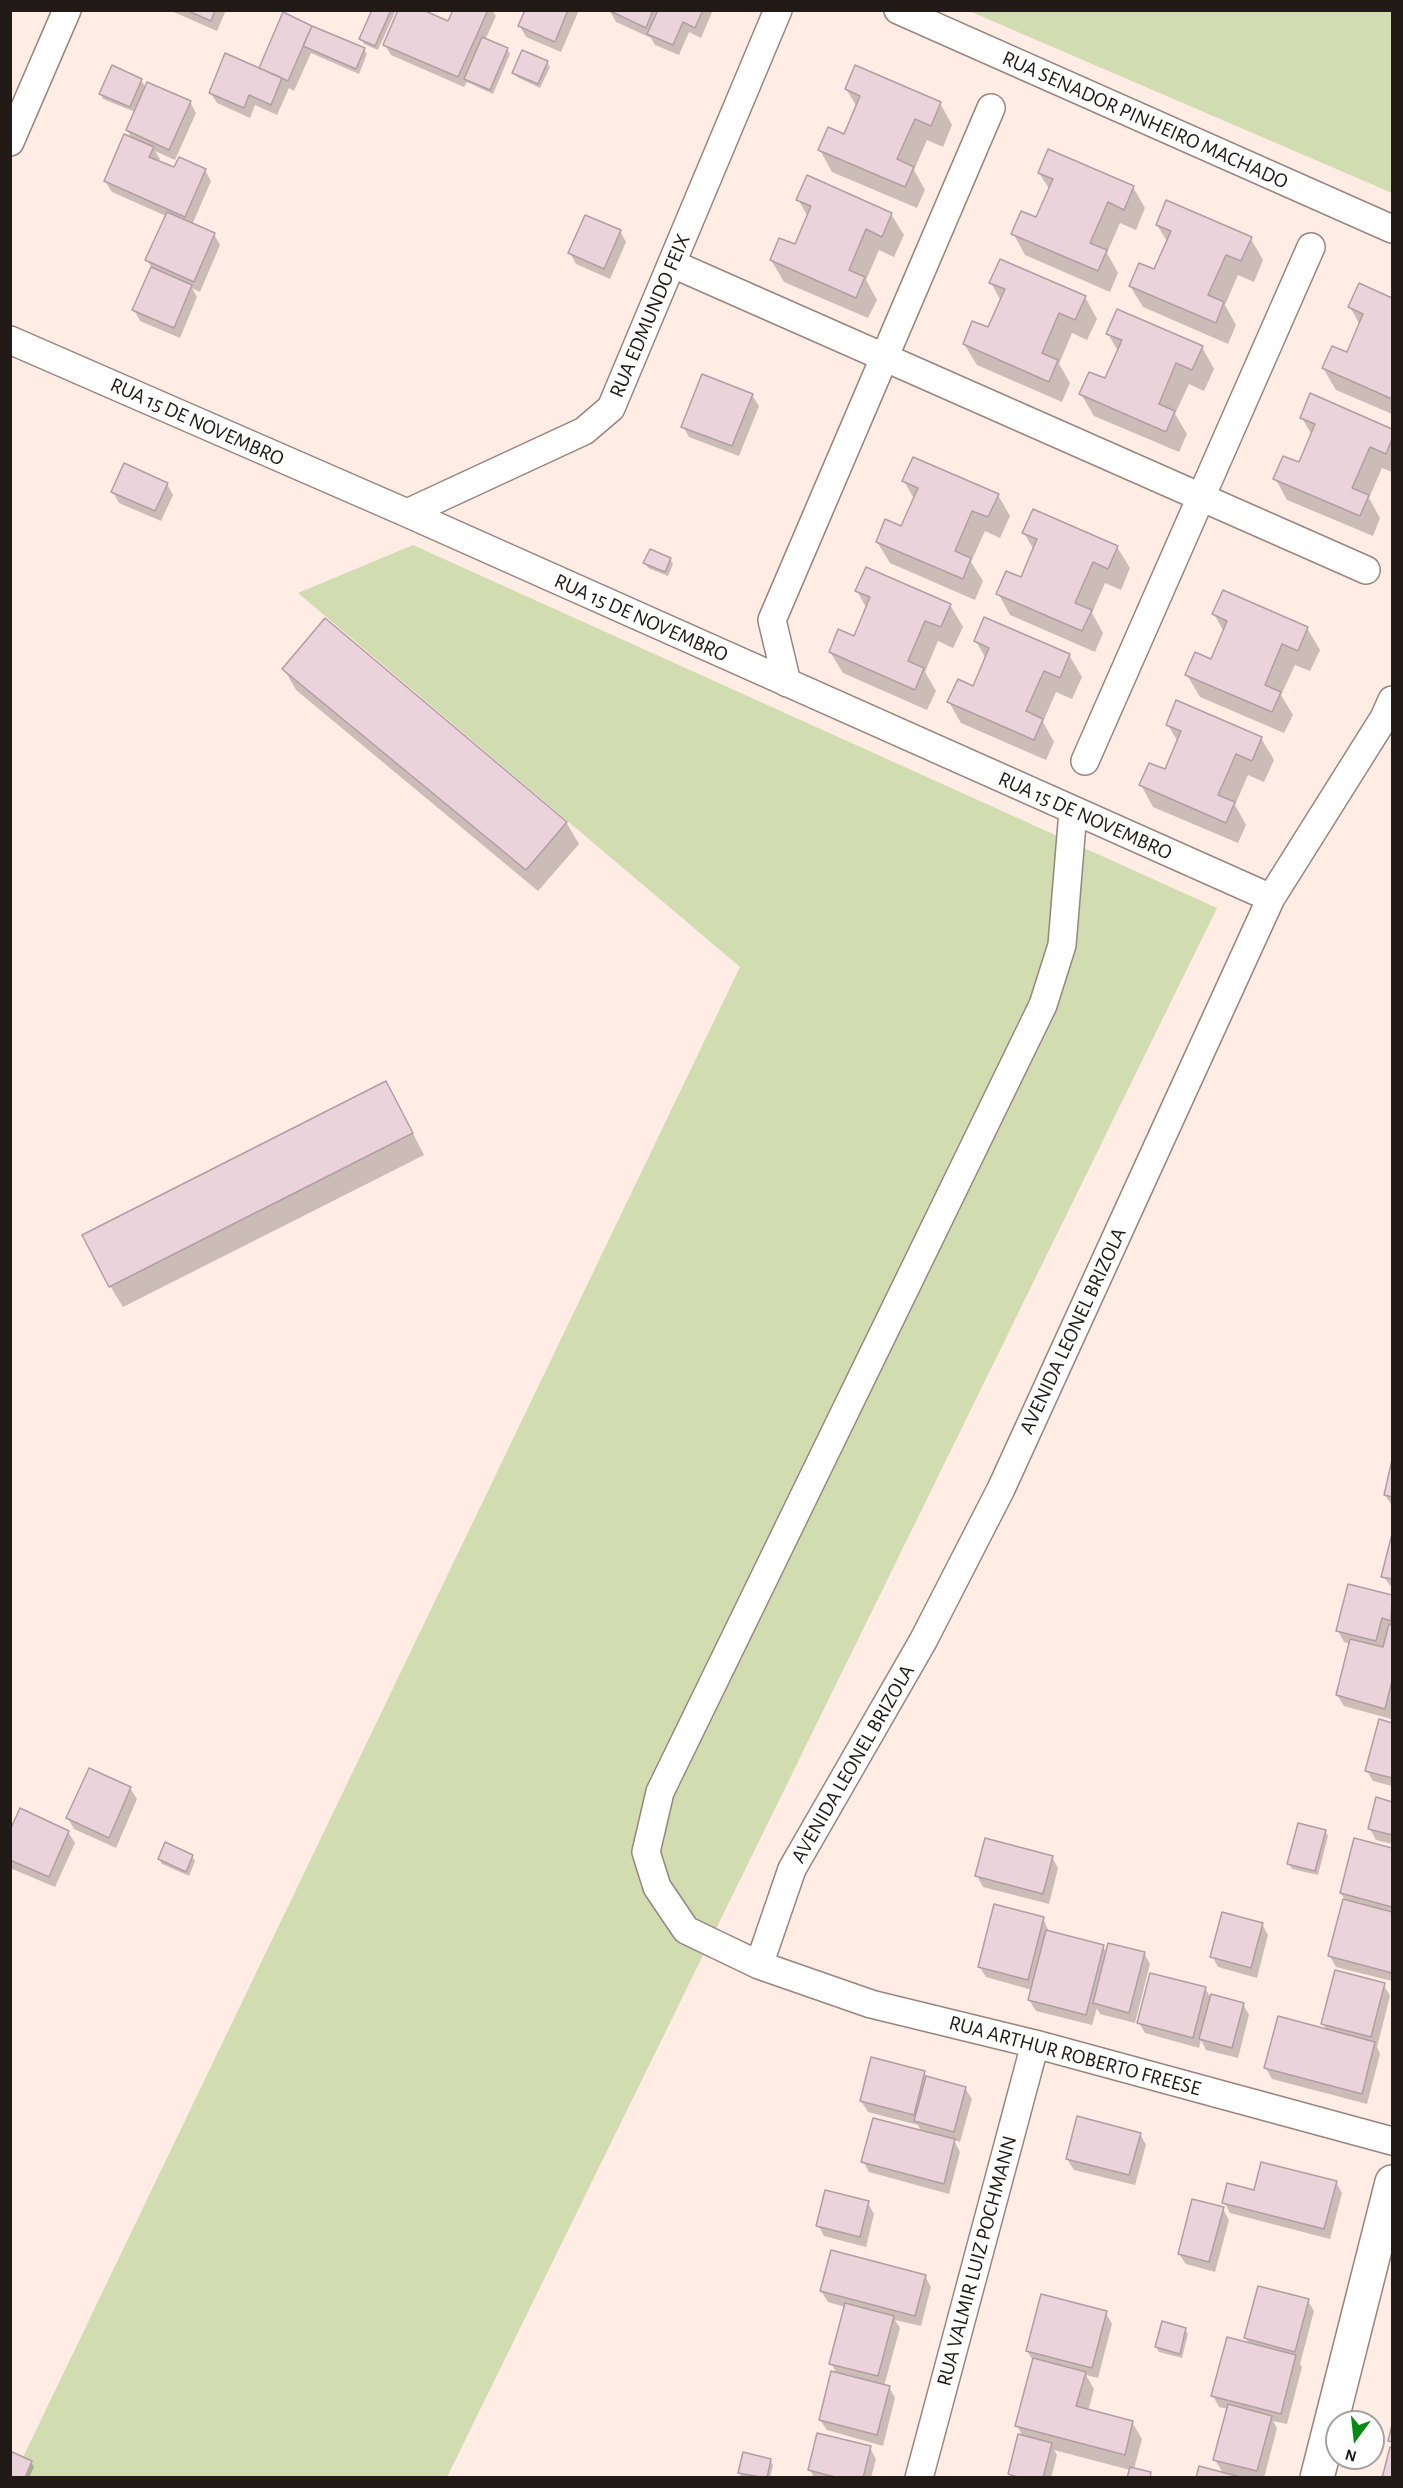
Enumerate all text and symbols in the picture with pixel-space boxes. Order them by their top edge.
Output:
street label: RUA SENADOR PINHEIRO MACHADO [998,45,1292,195]
street label: RUA EDMUNDO FEIX [604,230,696,402]
street label: RUA 15 DE NOVEMBRO [106,372,288,472]
street label: RUA 15 DE NOVEMBRO [550,568,732,668]
street label: RUA 15 DE NOVEMBRO [994,766,1176,866]
street label: AVENIDA LEONEL BRIZOLA [1014,1224,1132,1438]
street label: AVENIDA LEONEL BRIZOLA [786,1660,920,1868]
street label: RUA ARTHUR ROBERTO FREESE [946,2010,1204,2102]
street label: RUA VALMIR LUIZ POCHMANN [931,2133,1023,2389]
north arrow [1325,2410,1385,2470]
text: N [1343,2446,1358,2465]

